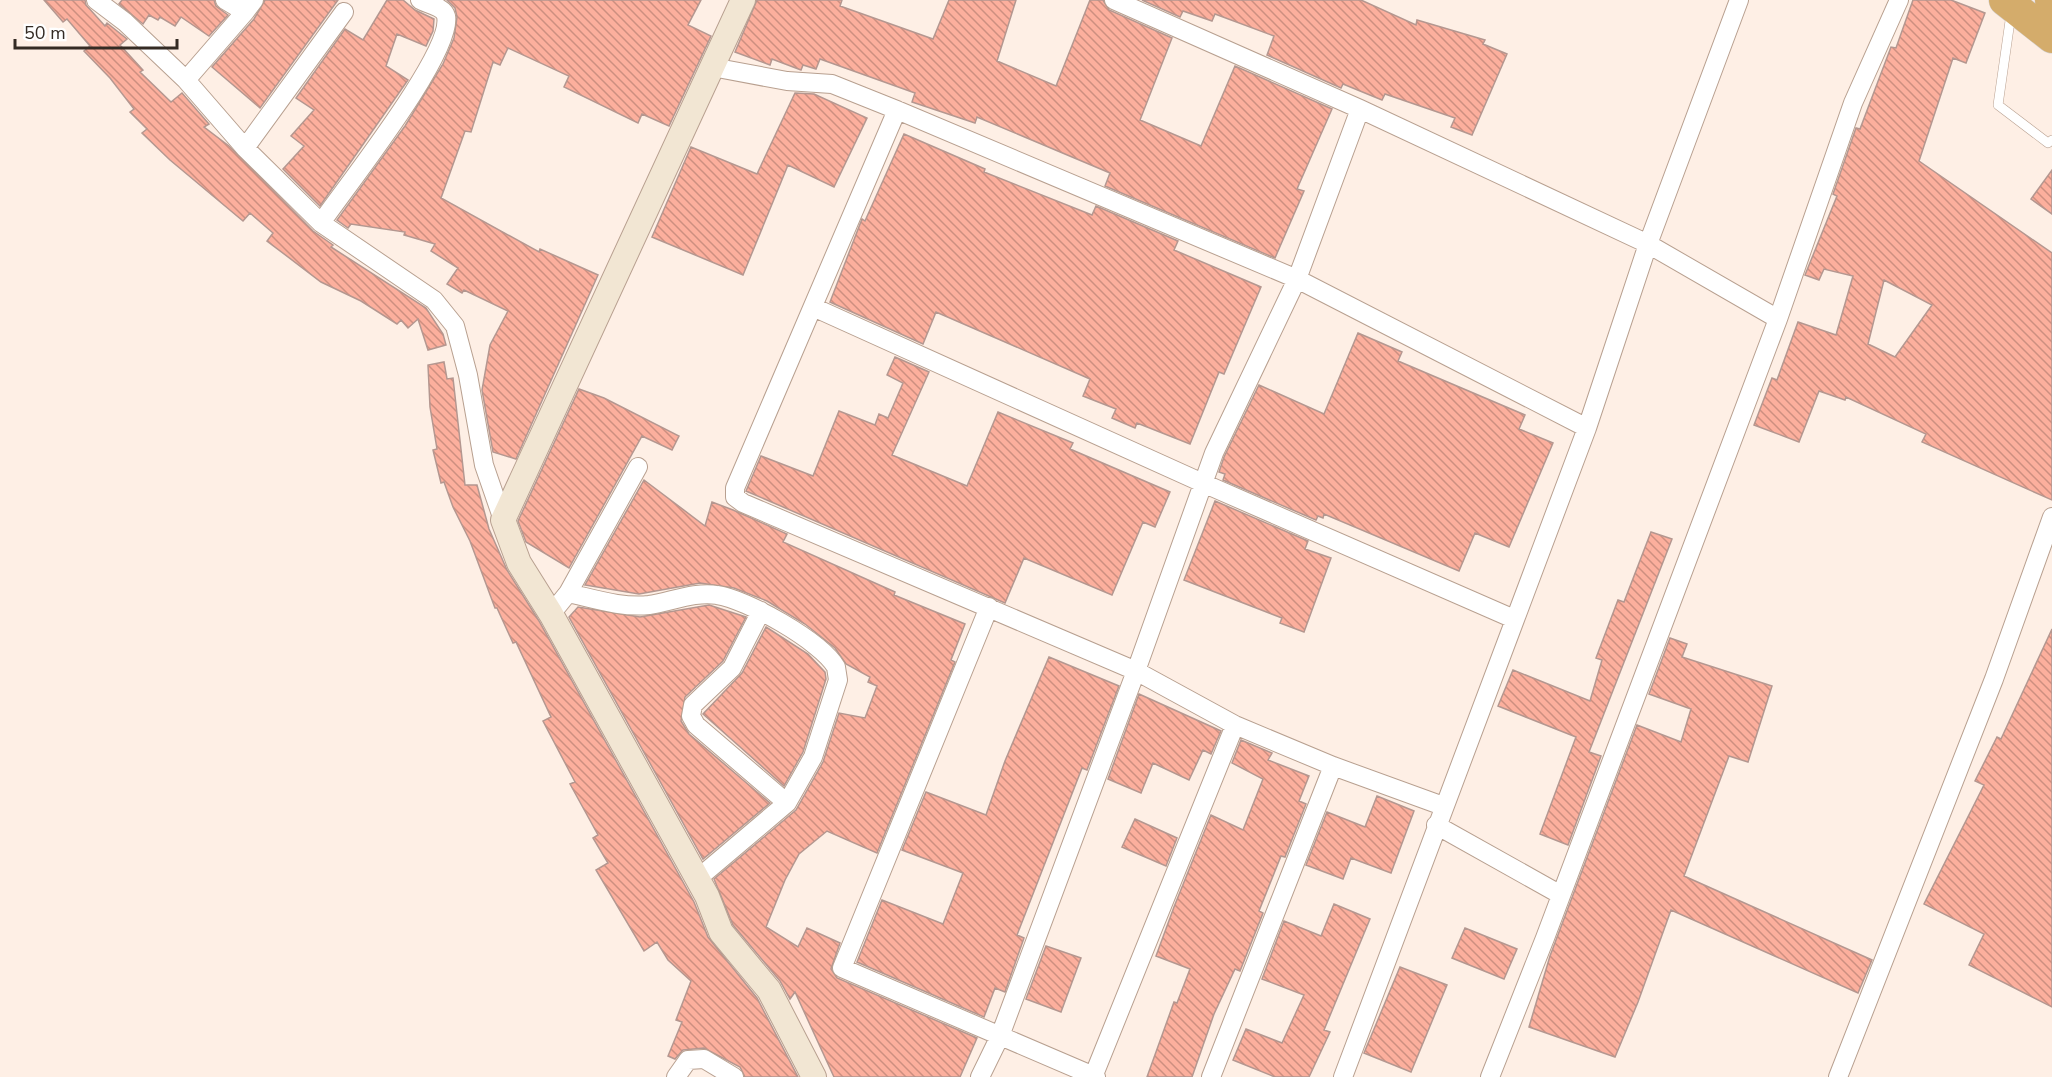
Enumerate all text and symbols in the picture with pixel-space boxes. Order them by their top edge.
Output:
scale bar [15,12,177,50]
text: 50 m [24,21,66,45]

